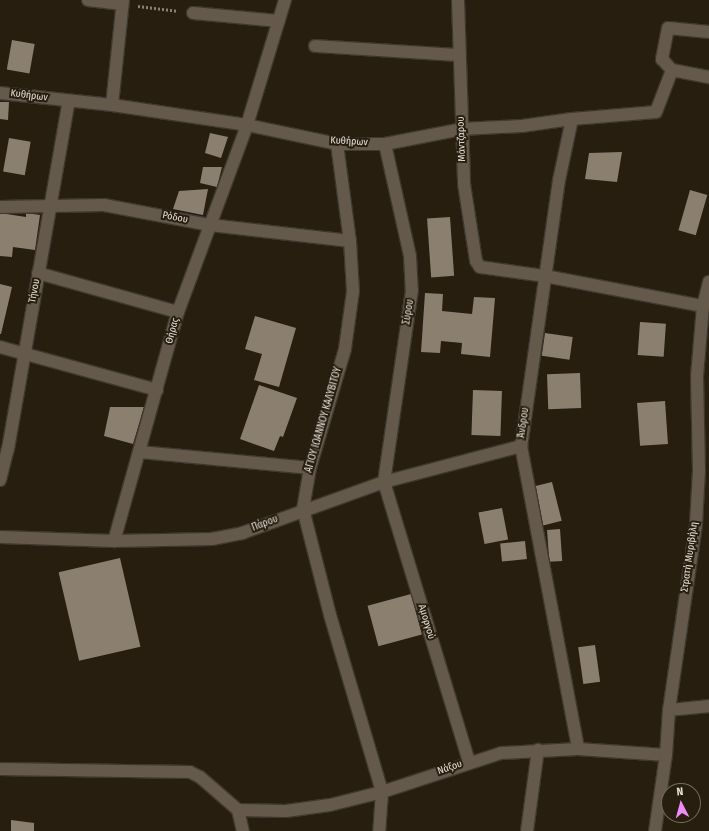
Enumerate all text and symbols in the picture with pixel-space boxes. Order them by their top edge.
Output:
street label: Κυθήρων [10,88,48,104]
street label: Μάντζαρου [455,116,469,162]
street label: Κυθήρων [330,135,368,149]
street label: Ρόδου [161,210,189,226]
street label: Τήνου [27,278,43,304]
street label: Σύρου [401,299,417,325]
street label: Θήρας [164,317,182,345]
street label: ΑΓΙΟΥ ΙΩΑΝΝΟΥ ΚΑΛΥΒΙΤΟΥ [303,366,345,474]
street label: Άνδρου [516,407,532,439]
street label: Πάρου [250,514,280,534]
street label: Στρατή Μυριβήλη [679,521,701,593]
street label: Αμοργού [415,603,437,641]
street label: Νάξου [436,758,464,778]
north arrow [661,783,701,823]
text: N [676,785,684,798]

